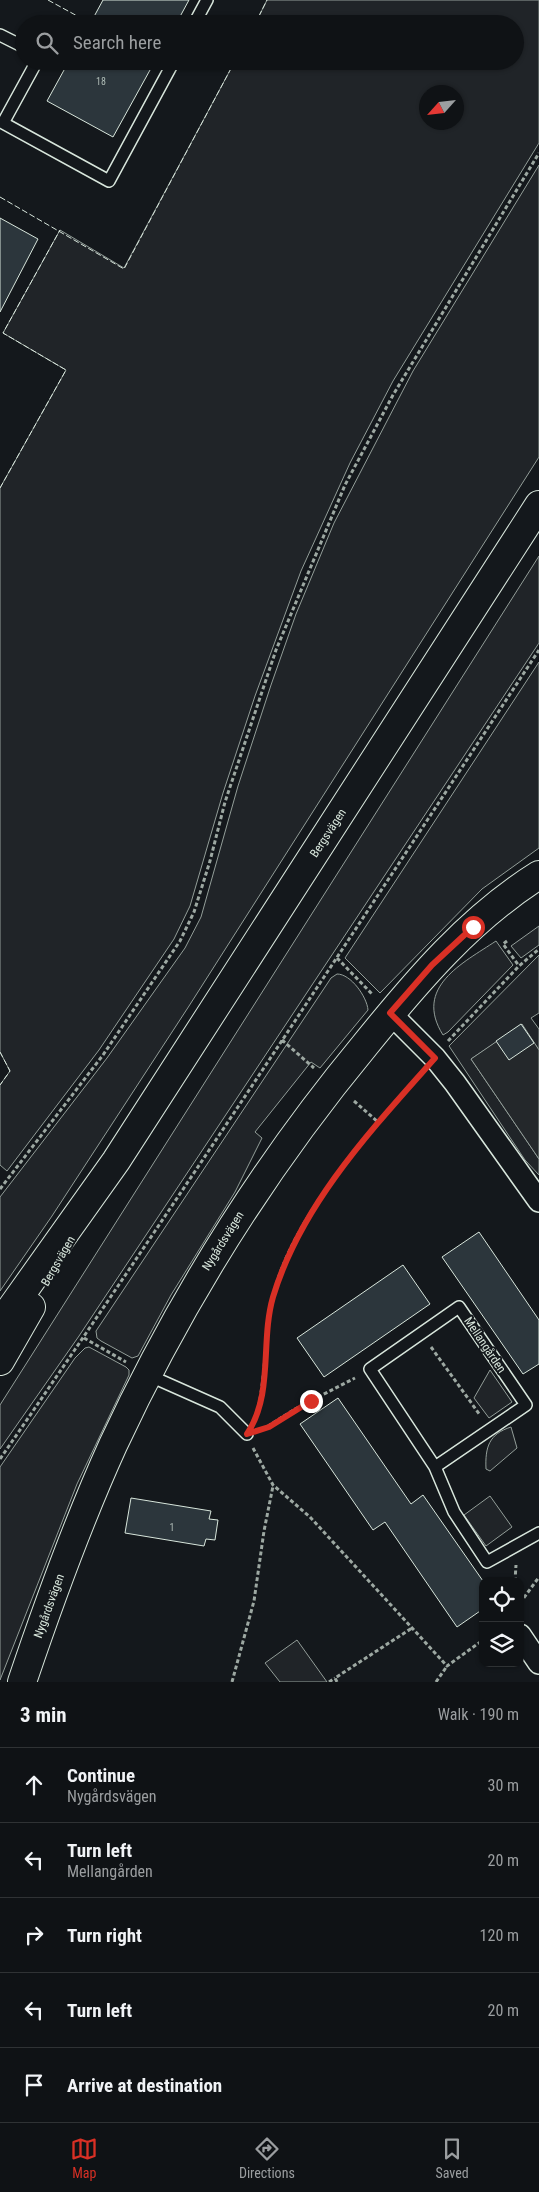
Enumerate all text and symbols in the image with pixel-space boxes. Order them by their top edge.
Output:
search box [15,15,524,70]
icon: search [33,29,61,57]
text: Search here [73,31,161,54]
house number: 18 [96,76,106,87]
north arrow [419,85,464,130]
street label: Bergsvägen [307,806,349,860]
route start [462,916,485,939]
street label: Nygårdsvägen [199,1209,247,1273]
street label: Bergsvägen [38,1233,78,1288]
street label: Mellangården [461,1314,509,1376]
route end [300,1390,323,1413]
house number: 1 [170,1522,174,1533]
street label: Nygårdsvägen [31,1572,67,1640]
map controls [479,1577,524,1667]
button: locate [479,1577,524,1622]
button: layers [479,1622,524,1667]
text: 3 min [20,1703,67,1727]
text: Walk · 190 m [438,1705,519,1724]
text: Continue [67,1764,135,1787]
icon: ahead [20,1771,48,1799]
text: 30 m [487,1776,519,1795]
text: Nygårdsvägen [67,1787,157,1806]
text: Turn left [67,1839,132,1862]
icon: left [20,1846,48,1874]
text: 20 m [487,1851,519,1870]
text: Mellangården [67,1862,153,1881]
icon: right [20,1921,48,1949]
text: Turn right [67,1924,142,1947]
text: 120 m [480,1926,519,1945]
icon: left [20,1996,48,2024]
text: Turn left [67,1999,132,2022]
text: 20 m [487,2001,519,2020]
icon: arrive [20,2071,48,2099]
text: Arrive at destination [67,2074,222,2097]
tab: Map [70,2135,98,2181]
tab: Directions [239,2135,295,2181]
tab: Saved [435,2135,469,2181]

